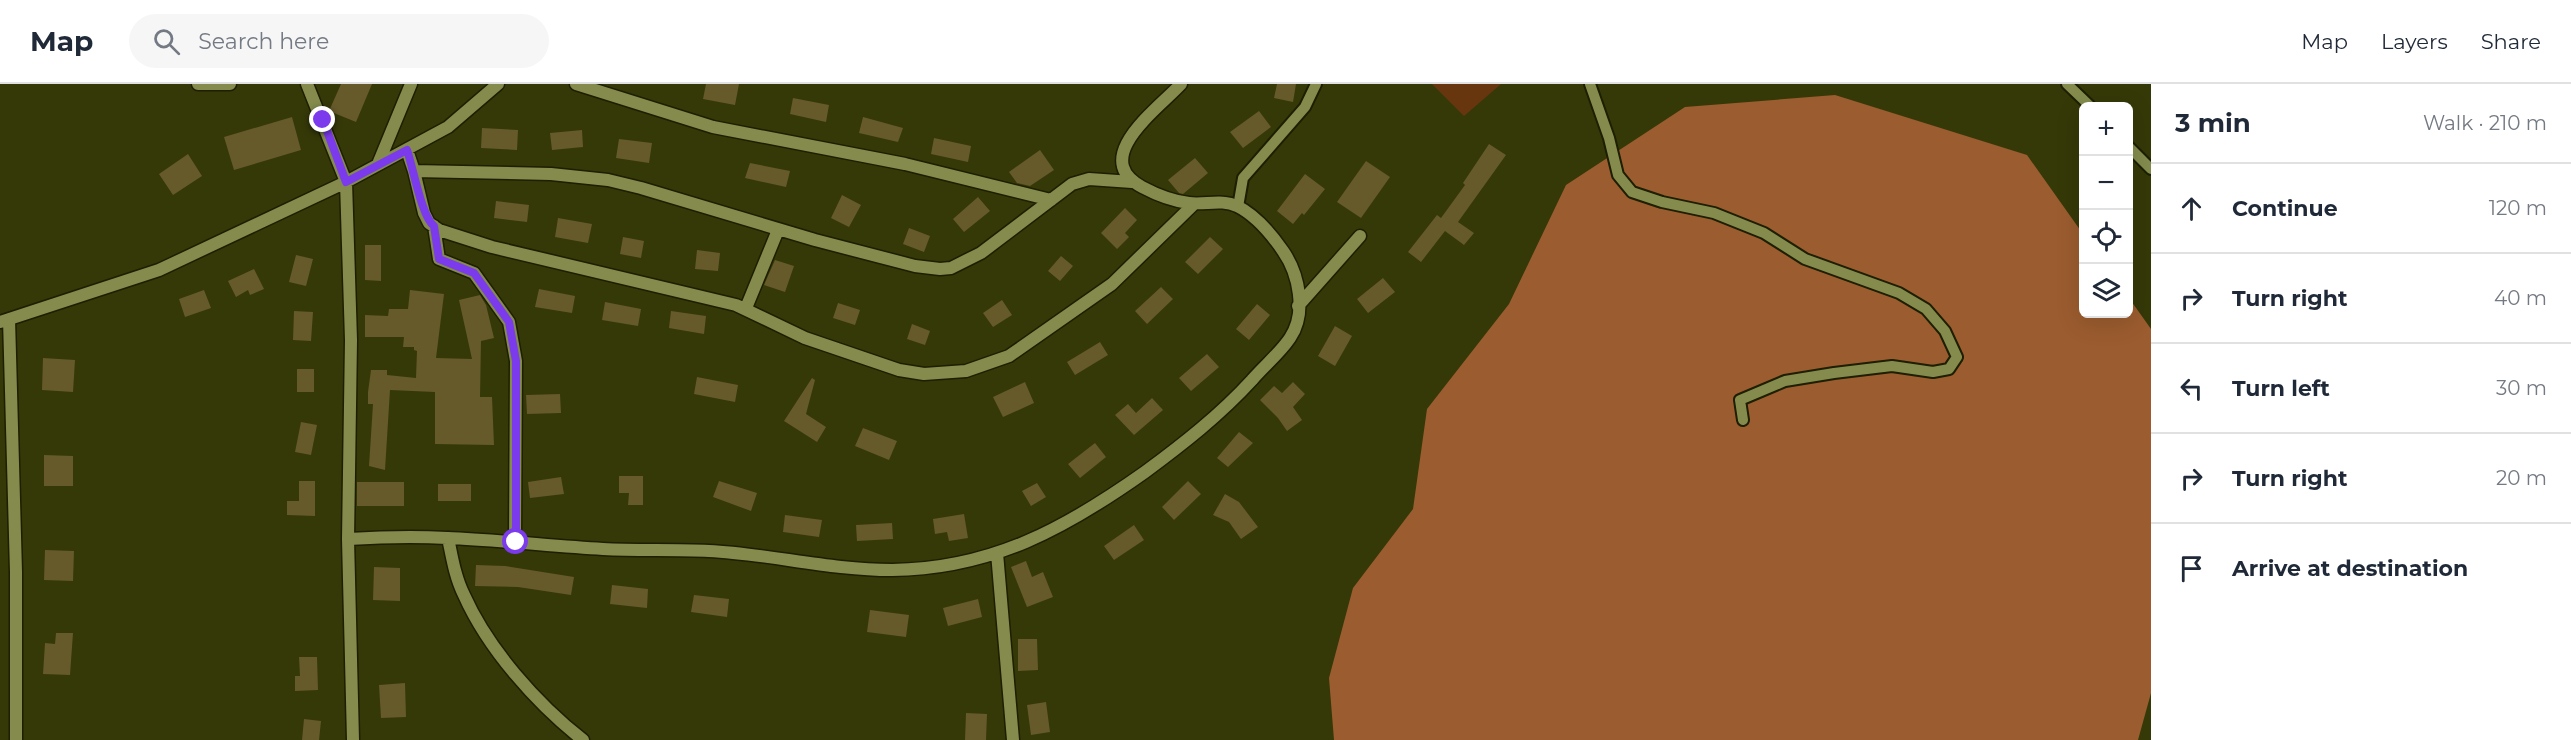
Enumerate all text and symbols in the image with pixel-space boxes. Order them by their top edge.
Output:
search box [129,14,549,68]
text: Map [30,24,93,58]
icon: search [150,25,183,58]
text: Search here [198,28,329,55]
text: Map [2301,29,2348,54]
text: Layers [2381,29,2448,54]
text: Share [2481,29,2541,54]
map controls [2079,102,2133,318]
button: + [2079,102,2133,156]
route end [309,106,335,132]
text: 3 min [2175,107,2251,139]
text: Walk · 210 m [2423,111,2547,135]
button: − [2079,156,2133,210]
icon: ahead [2175,192,2208,225]
text: Continue [2232,195,2338,222]
text: 120 m [2489,196,2547,220]
button: locate [2079,210,2133,264]
button: layers [2079,264,2133,318]
icon: right [2175,282,2208,315]
text: Turn right [2232,285,2347,312]
text: 40 m [2494,286,2547,310]
icon: left [2175,372,2208,405]
text: Turn left [2232,375,2330,402]
text: 30 m [2496,376,2547,400]
icon: right [2175,462,2208,495]
text: Turn right [2232,465,2347,492]
text: 20 m [2496,466,2547,490]
route start [502,528,528,554]
icon: arrive [2175,552,2208,585]
text: Arrive at destination [2232,555,2468,582]

